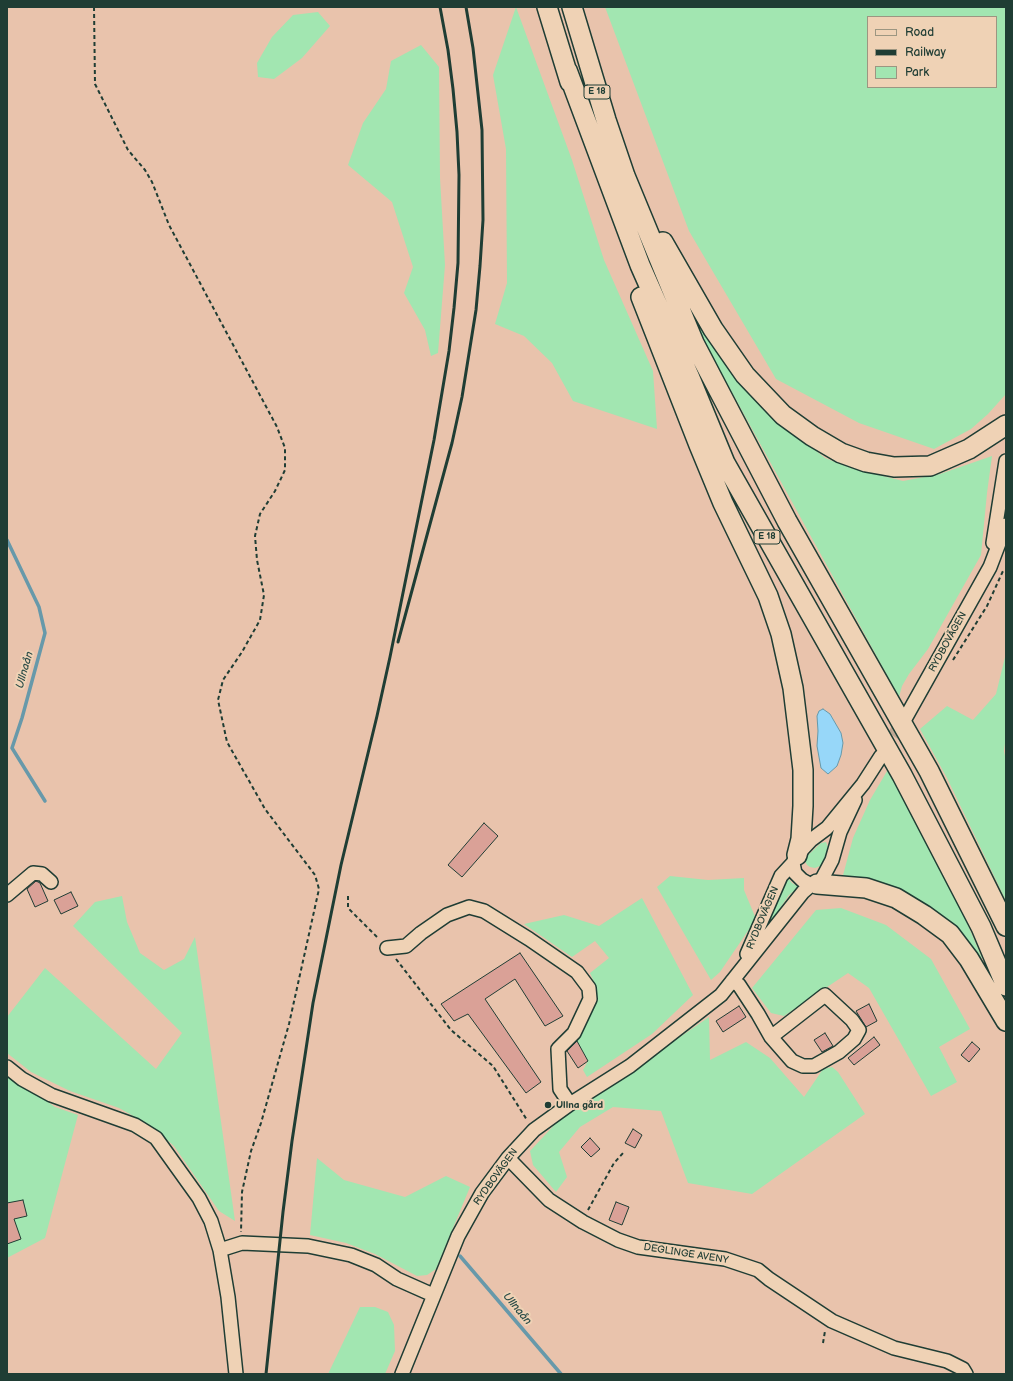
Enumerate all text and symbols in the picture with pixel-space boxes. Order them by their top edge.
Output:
legend [867,16,997,88]
text: Road [905,25,934,40]
text: Railway [905,45,946,60]
text: Park [905,65,929,80]
road number: E 18 [584,85,610,99]
road number: E 18 [754,530,780,544]
street label: RYDBOVÄGEN [926,610,970,674]
water label: Ullnaån [13,650,37,690]
street label: RYDBOVÄGEN [744,885,782,951]
place label: Ullna gård [556,1099,603,1111]
marker: Ullna gård [543,1100,553,1110]
street label: RYDBOVÄGEN [471,1146,521,1208]
street label: DEGLINGE AVENY [643,1241,729,1267]
water label: Ullnaån [500,1290,534,1328]

